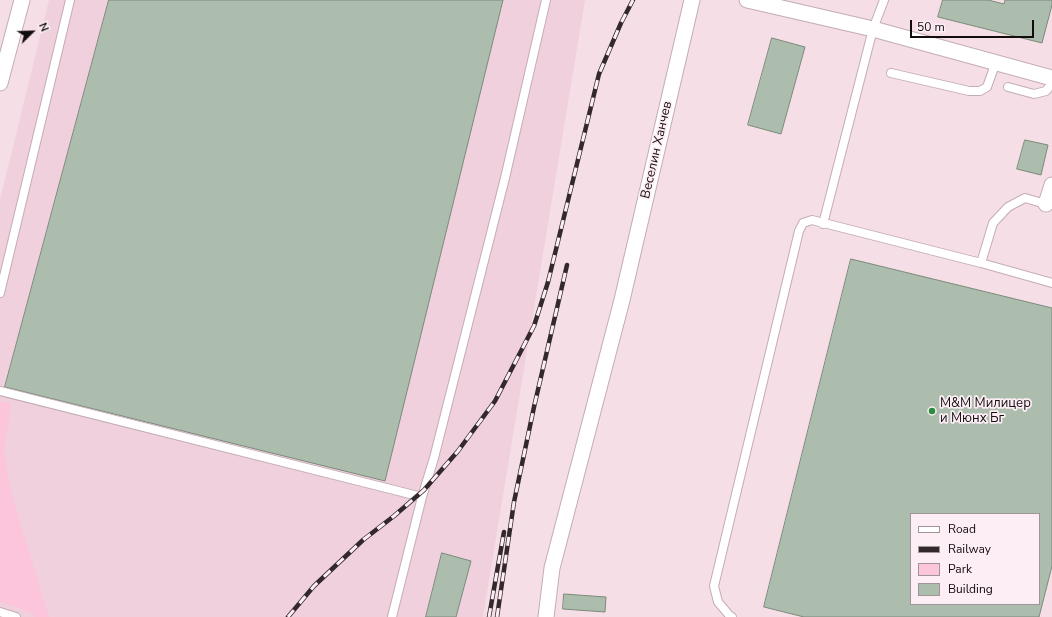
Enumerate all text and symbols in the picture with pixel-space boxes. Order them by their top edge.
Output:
north arrow [12,12,52,52]
scale bar [912,12,1036,38]
text: 50 m [917,19,945,35]
text: N [35,20,52,34]
street label: Веселин Ханчев [638,100,676,200]
place label: М&M Mилицер и Мюнх Бг [940,396,1031,427]
marker: М&M Mилицер и Мюнх Бг [927,406,937,416]
legend [910,513,1040,605]
text: Road [948,521,976,537]
text: Railway [948,541,991,557]
text: Park [948,561,972,577]
text: Building [948,581,993,597]

